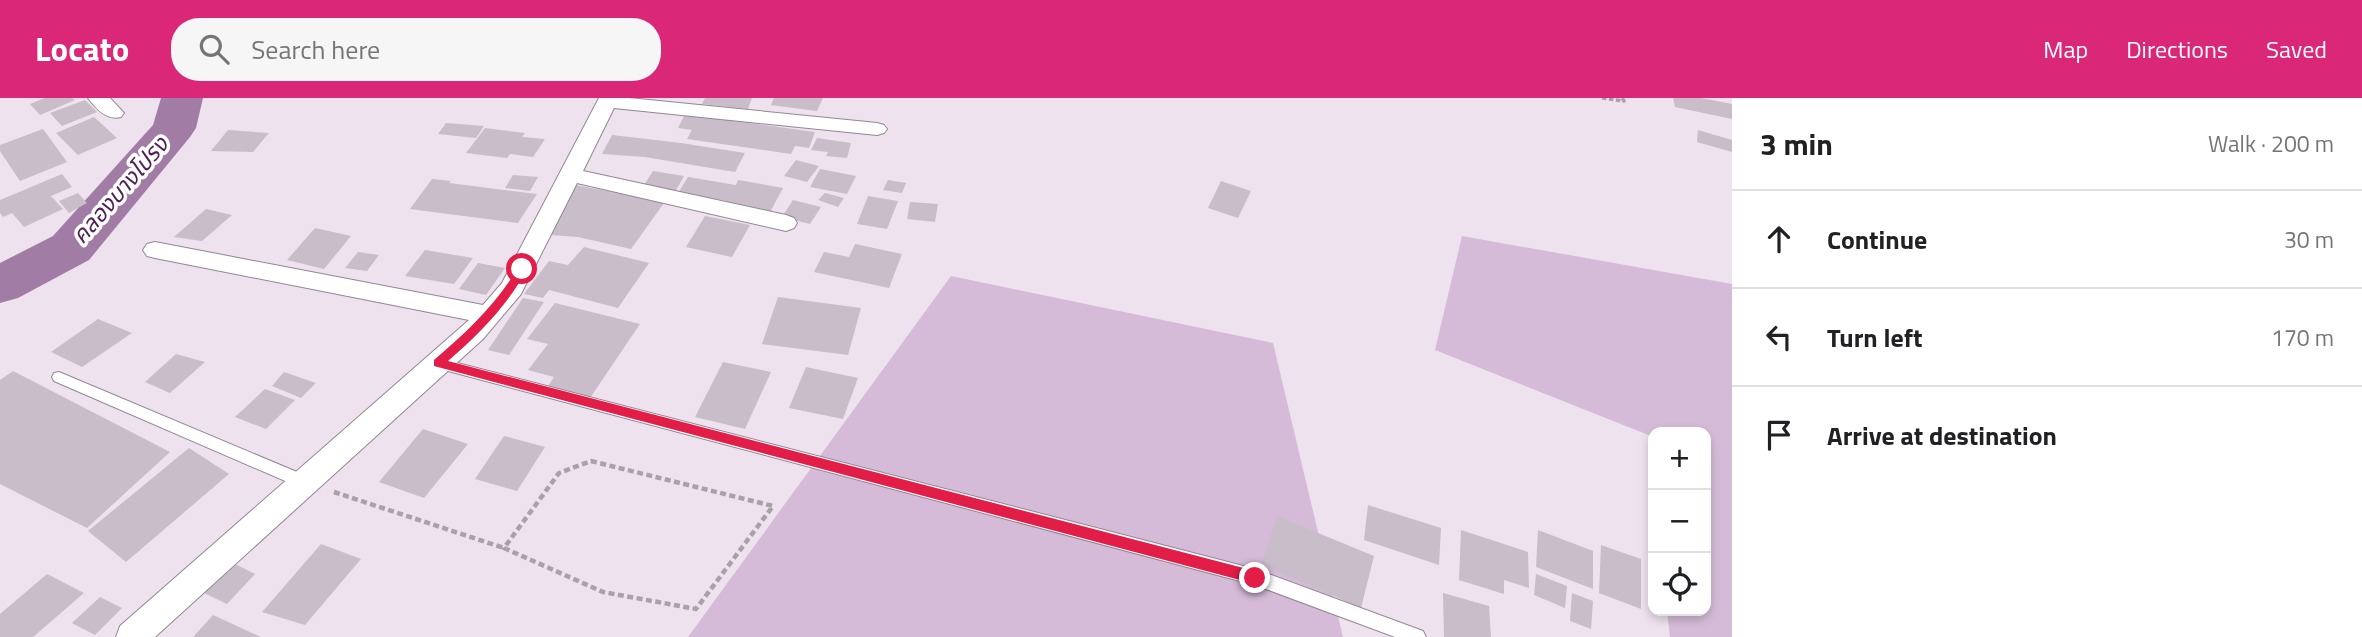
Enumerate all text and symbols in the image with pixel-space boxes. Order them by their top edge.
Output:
search box [171,18,661,81]
text: Locato [35,24,129,74]
icon: search [195,30,233,68]
text: Search here [251,30,380,69]
text: Map [2043,31,2088,67]
text: Directions [2126,31,2228,67]
text: Saved [2266,31,2327,67]
text: 3 min [1760,121,1833,167]
text: Walk · 200 m [2208,126,2334,161]
water label: คลองบางโปรง [63,127,177,251]
icon: ahead [1760,220,1798,258]
text: Continue [1827,220,1927,259]
text: 30 m [2284,222,2334,257]
route start [506,253,537,284]
icon: left [1760,318,1798,356]
text: Turn left [1827,318,1922,357]
text: 170 m [2271,320,2334,355]
icon: arrive [1760,416,1798,454]
text: Arrive at destination [1827,416,2057,455]
map controls [1648,427,1711,616]
button: + [1648,427,1711,490]
button: − [1648,490,1711,553]
button: locate [1648,553,1711,616]
route end [1239,562,1270,593]

